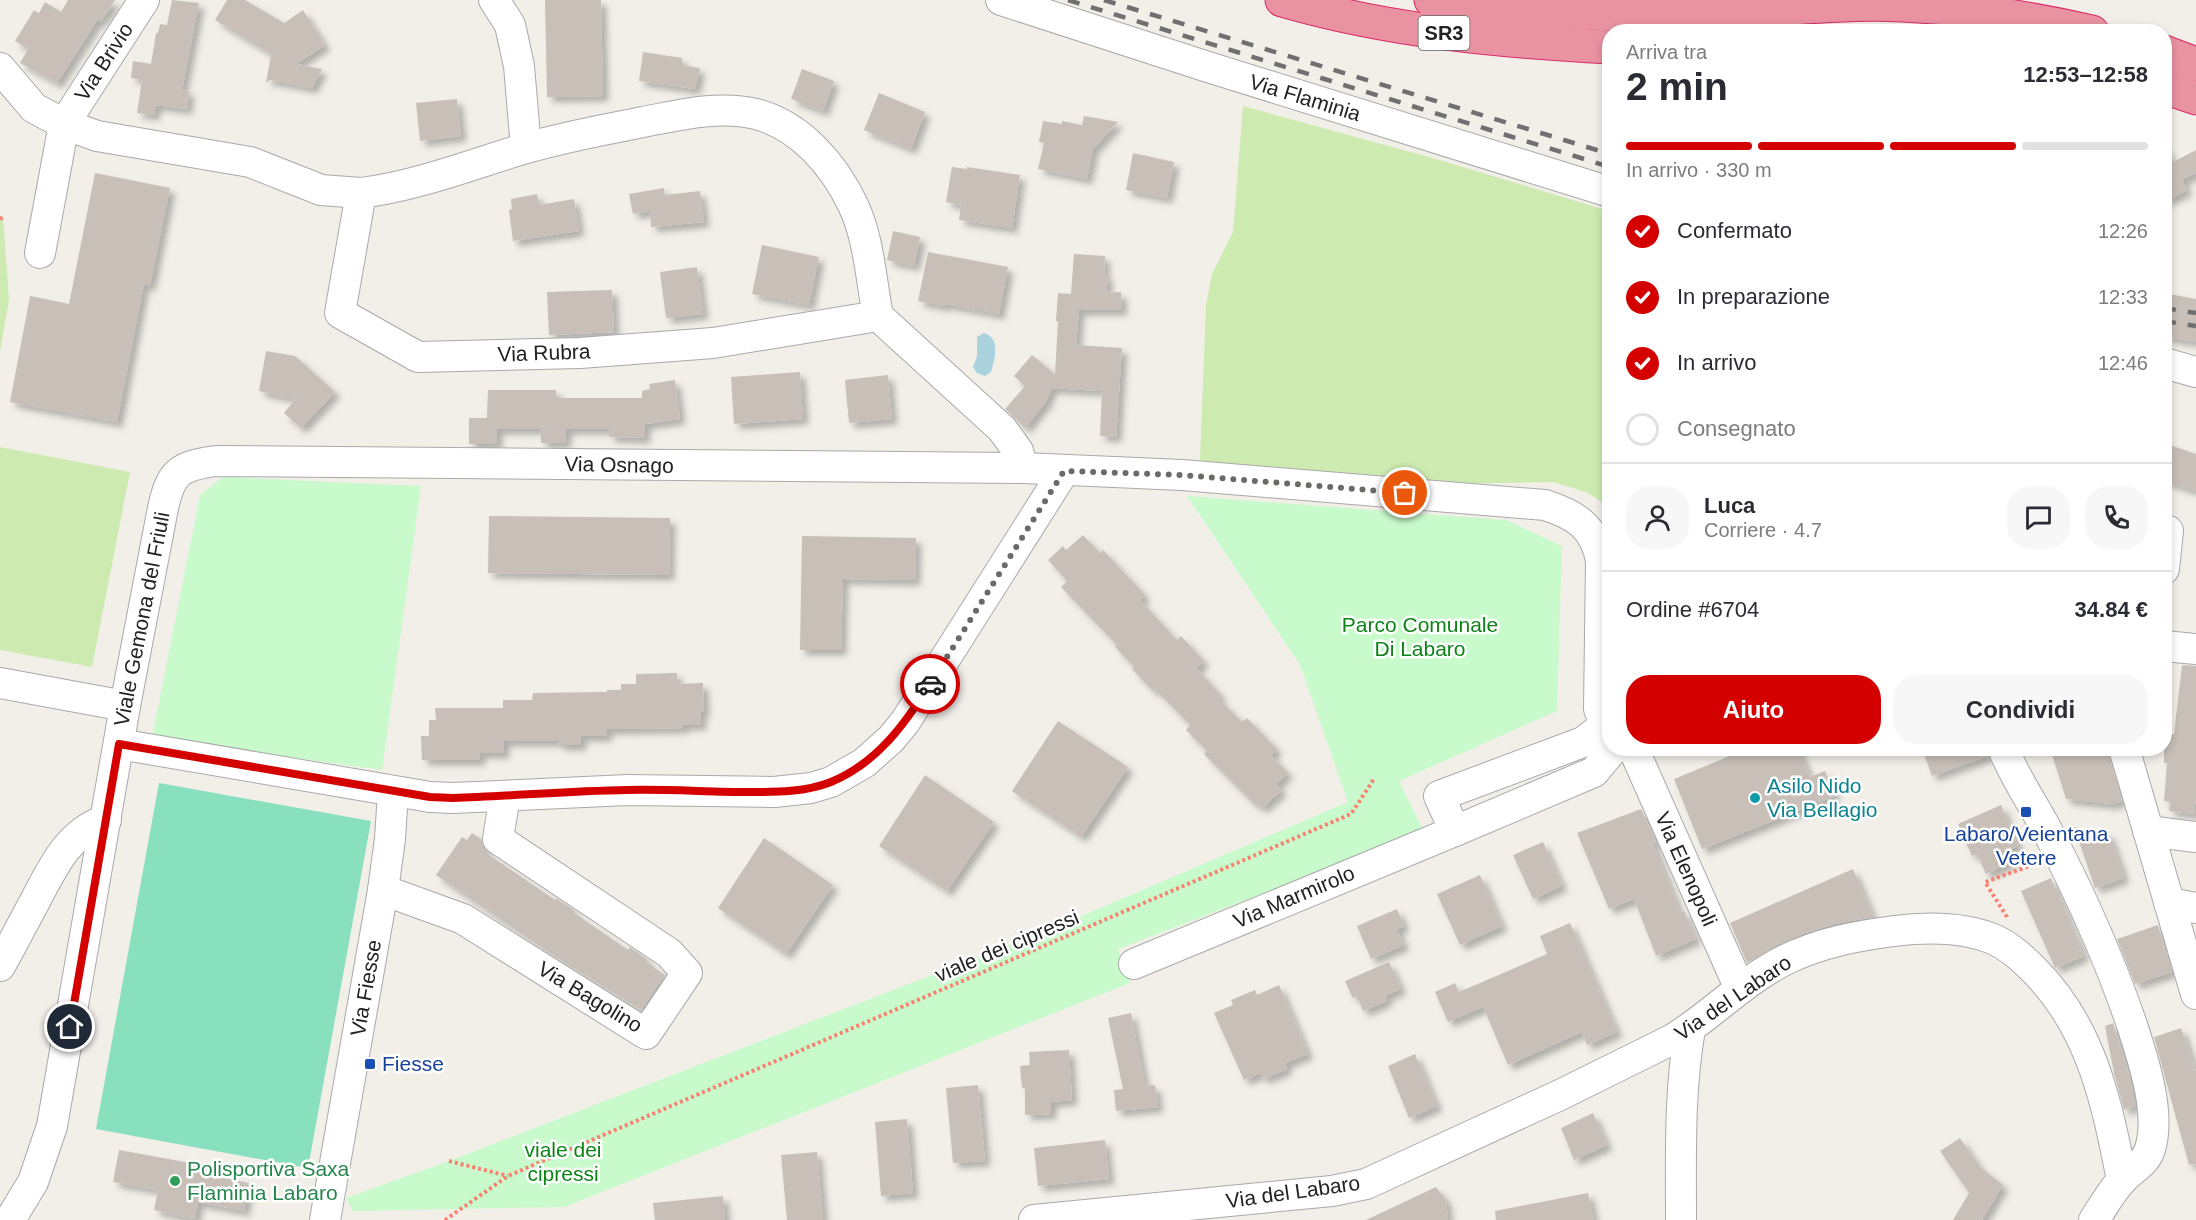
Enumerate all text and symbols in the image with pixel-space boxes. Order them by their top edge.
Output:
road number: SR3 [1418,16,1470,50]
street label: Via Brivio [70,18,137,105]
text: Arriva tra [1626,41,1707,63]
text: 12:53–12:58 [2023,62,2148,87]
text: 2 min [1626,65,1728,108]
street label: Via Flaminia [1247,70,1364,125]
text: In arrivo · 330 m [1626,159,1772,181]
icon: check [1626,215,1659,248]
text: Confermato [1677,218,1792,243]
text: 12:26 [2098,220,2148,242]
icon: check [1626,281,1659,314]
text: In preparazione [1677,284,1830,309]
text: 12:33 [2098,286,2148,308]
street label: Via Rubra [497,339,591,366]
icon: check [1626,347,1659,380]
text: In arrivo [1677,350,1756,375]
text: 12:46 [2098,352,2148,374]
text: Consegnato [1677,416,1796,441]
street label: Via Osnago [564,452,674,477]
pin [1379,467,1430,518]
icon: bag [1388,476,1421,509]
button: person [1626,486,1689,549]
button: chat [2007,486,2070,549]
button: phone [2085,486,2148,549]
text: Luca [1704,493,1755,518]
street label: Viale Gemona del Friuli [109,510,174,728]
text: Corriere · 4.7 [1704,519,1822,541]
text: Ordine #6704 [1626,597,1759,622]
text: 34.84 € [2075,597,2148,622]
park label: Parco Comunale Di Labaro [1342,613,1498,660]
courier [900,654,960,714]
icon: car [914,668,947,701]
button: Aiuto [1626,675,1881,744]
button: Condividi [1893,675,2148,744]
place label: Asilo Nido Via Bellagio [1767,774,1878,821]
marker: Asilo Nido Via Bellagio [1748,791,1762,805]
marker: Labaro/Veientana Vetere [2019,805,2033,819]
street label: Via Elenopoli [1651,808,1722,929]
place label: Labaro/Veientana Vetere [1944,822,2109,869]
street label: Via Marmirolo [1230,861,1358,932]
street label: viale dei cipressi [931,905,1082,986]
street label: Via Fiesse [346,938,385,1038]
street label: Via del Labaro [1670,950,1795,1045]
street label: Via Bagolino [534,956,647,1037]
pin [44,1001,95,1052]
icon: home [53,1010,86,1043]
place label: Fiesse [382,1052,444,1075]
marker: Fiesse [363,1057,377,1071]
park label: viale dei cipressi [524,1138,602,1185]
place label: Polisportiva Saxa Flaminia Labaro [187,1157,350,1204]
street label: Via del Labaro [1224,1171,1361,1212]
marker: Polisportiva Saxa Flaminia Labaro [168,1174,182,1188]

